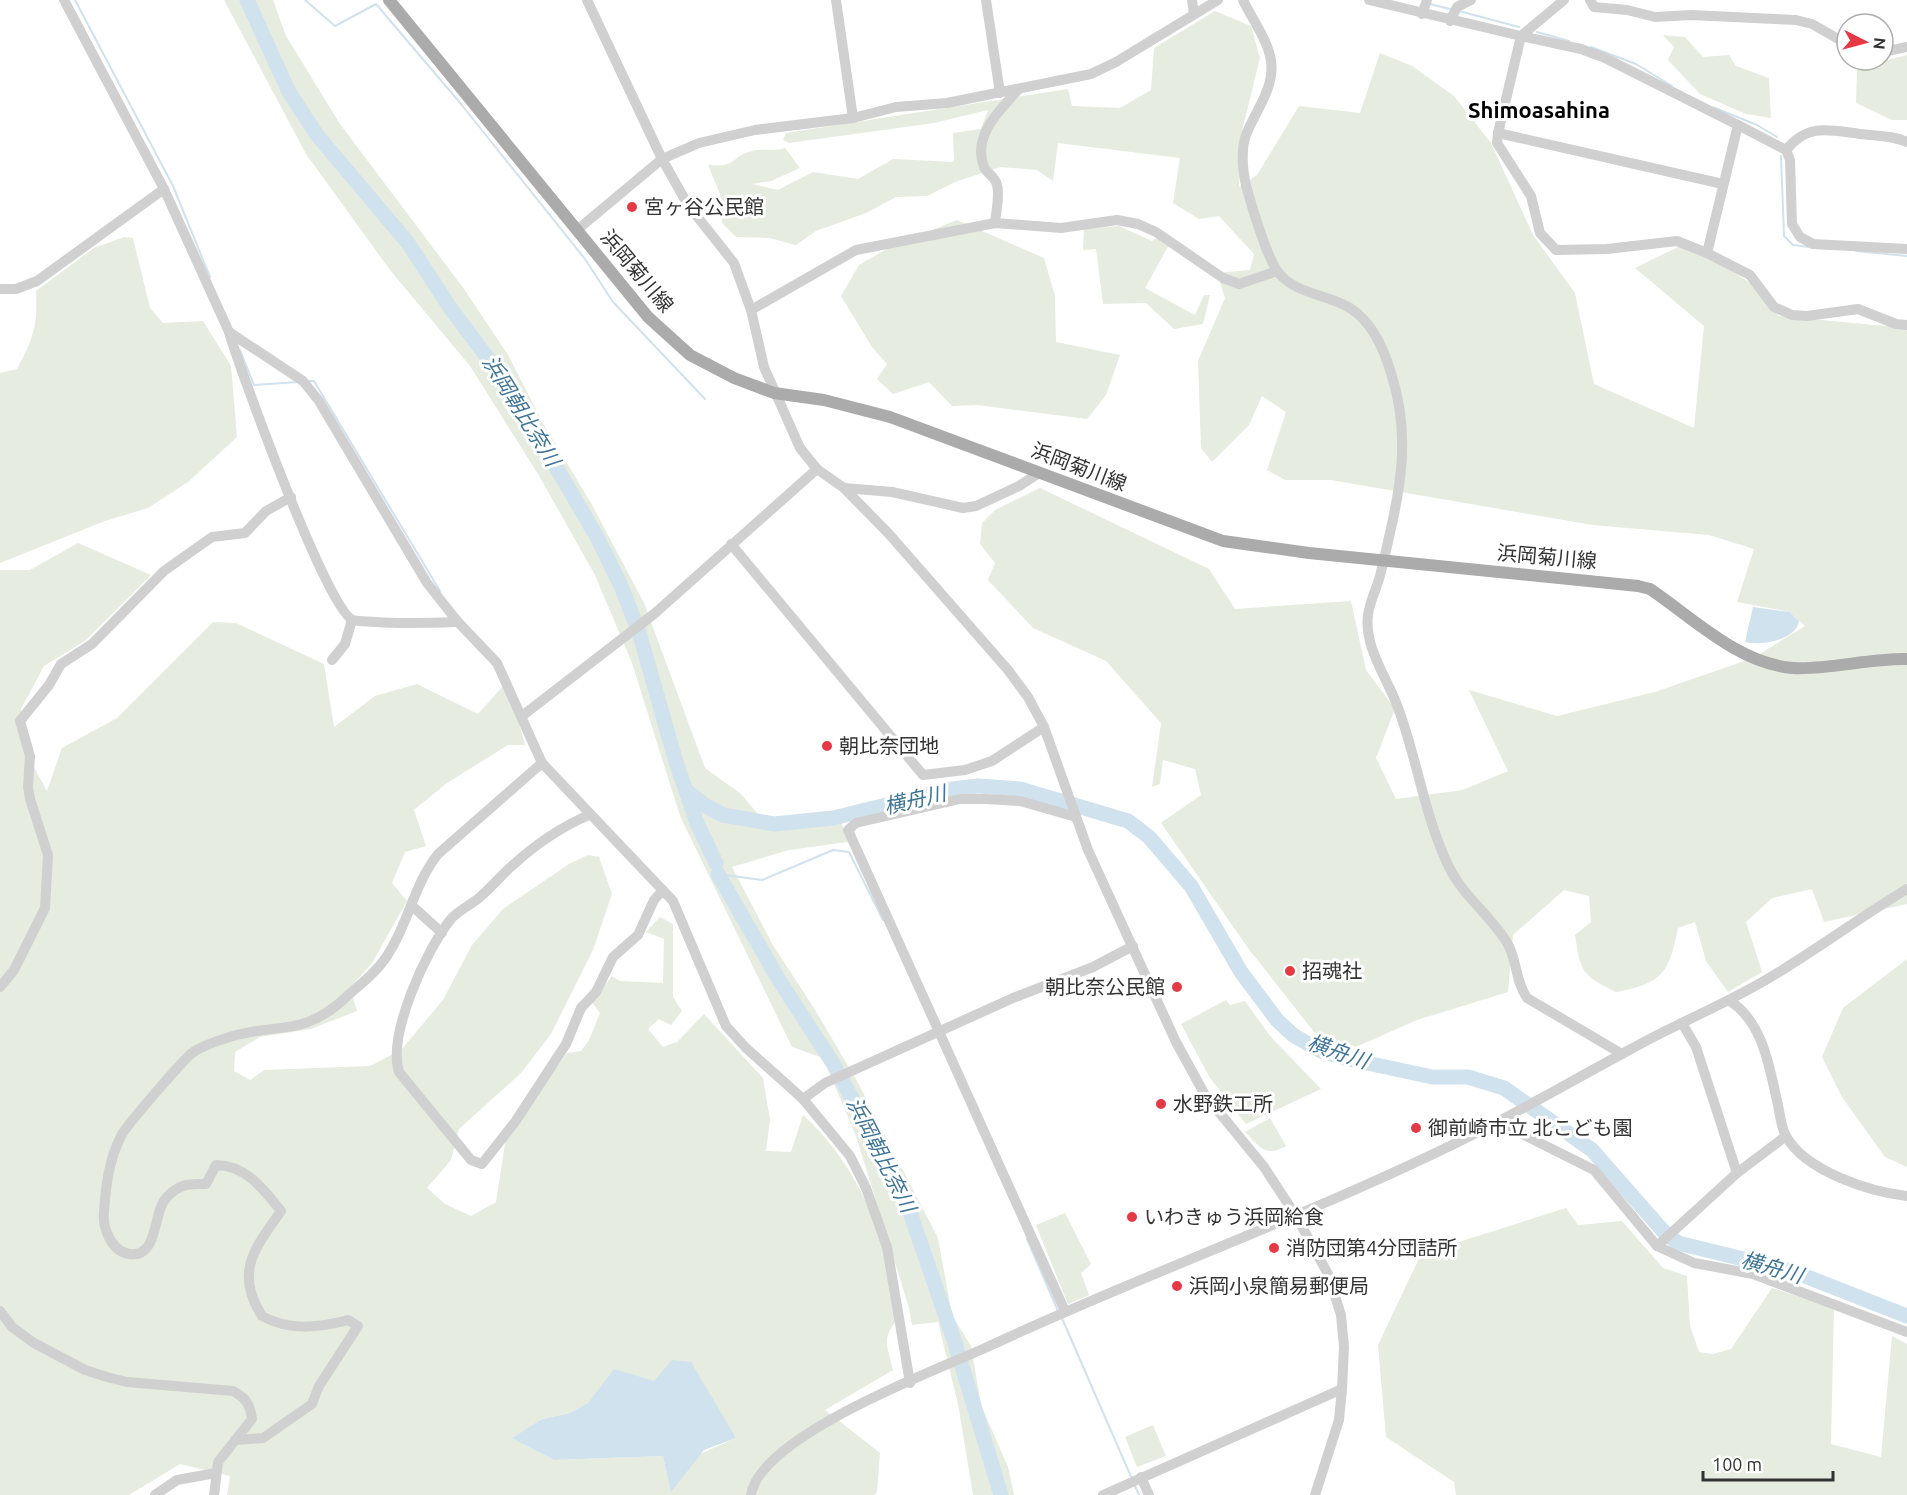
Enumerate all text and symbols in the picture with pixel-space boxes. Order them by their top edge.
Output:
north arrow [1835,12,1895,72]
text: N [1870,37,1889,50]
district label: Shimoasahina [1468,97,1610,122]
place label: 宮ヶ谷公民館 [644,195,764,218]
marker: 宮ヶ谷公民館 [625,200,639,214]
street label: 浜岡菊川線 [596,225,678,316]
water label: 浜岡朝比奈川 [478,351,566,472]
street label: 浜岡菊川線 [1028,438,1130,495]
street label: 浜岡菊川線 [1496,541,1598,572]
place label: 朝比奈団地 [839,734,939,757]
marker: 朝比奈団地 [820,739,834,753]
water label: 横舟川 [881,780,950,818]
place label: 招魂社 [1302,959,1362,982]
marker: 招魂社 [1283,964,1297,978]
place label: 朝比奈公民館 [1045,975,1165,998]
marker: 朝比奈公民館 [1170,980,1184,994]
water label: 横舟川 [1305,1029,1374,1073]
place label: 水野鉄工所 [1173,1092,1273,1115]
water label: 浜岡朝比奈川 [843,1093,922,1218]
marker: 水野鉄工所 [1154,1097,1168,1111]
place label: 御前崎市立 北こども園 [1428,1116,1633,1139]
marker: 御前崎市立 北こども園 [1409,1121,1423,1135]
place label: いわきゅう浜岡給食 [1144,1205,1324,1228]
marker: いわきゅう浜岡給食 [1125,1210,1139,1224]
place label: 消防団第4分団詰所 [1286,1236,1457,1259]
marker: 消防団第4分団詰所 [1267,1241,1281,1255]
water label: 横舟川 [1739,1247,1808,1288]
place label: 浜岡小泉簡易郵便局 [1189,1274,1369,1297]
marker: 浜岡小泉簡易郵便局 [1170,1279,1184,1293]
scale bar [1703,1444,1834,1482]
text: 100 m [1712,1454,1762,1474]

